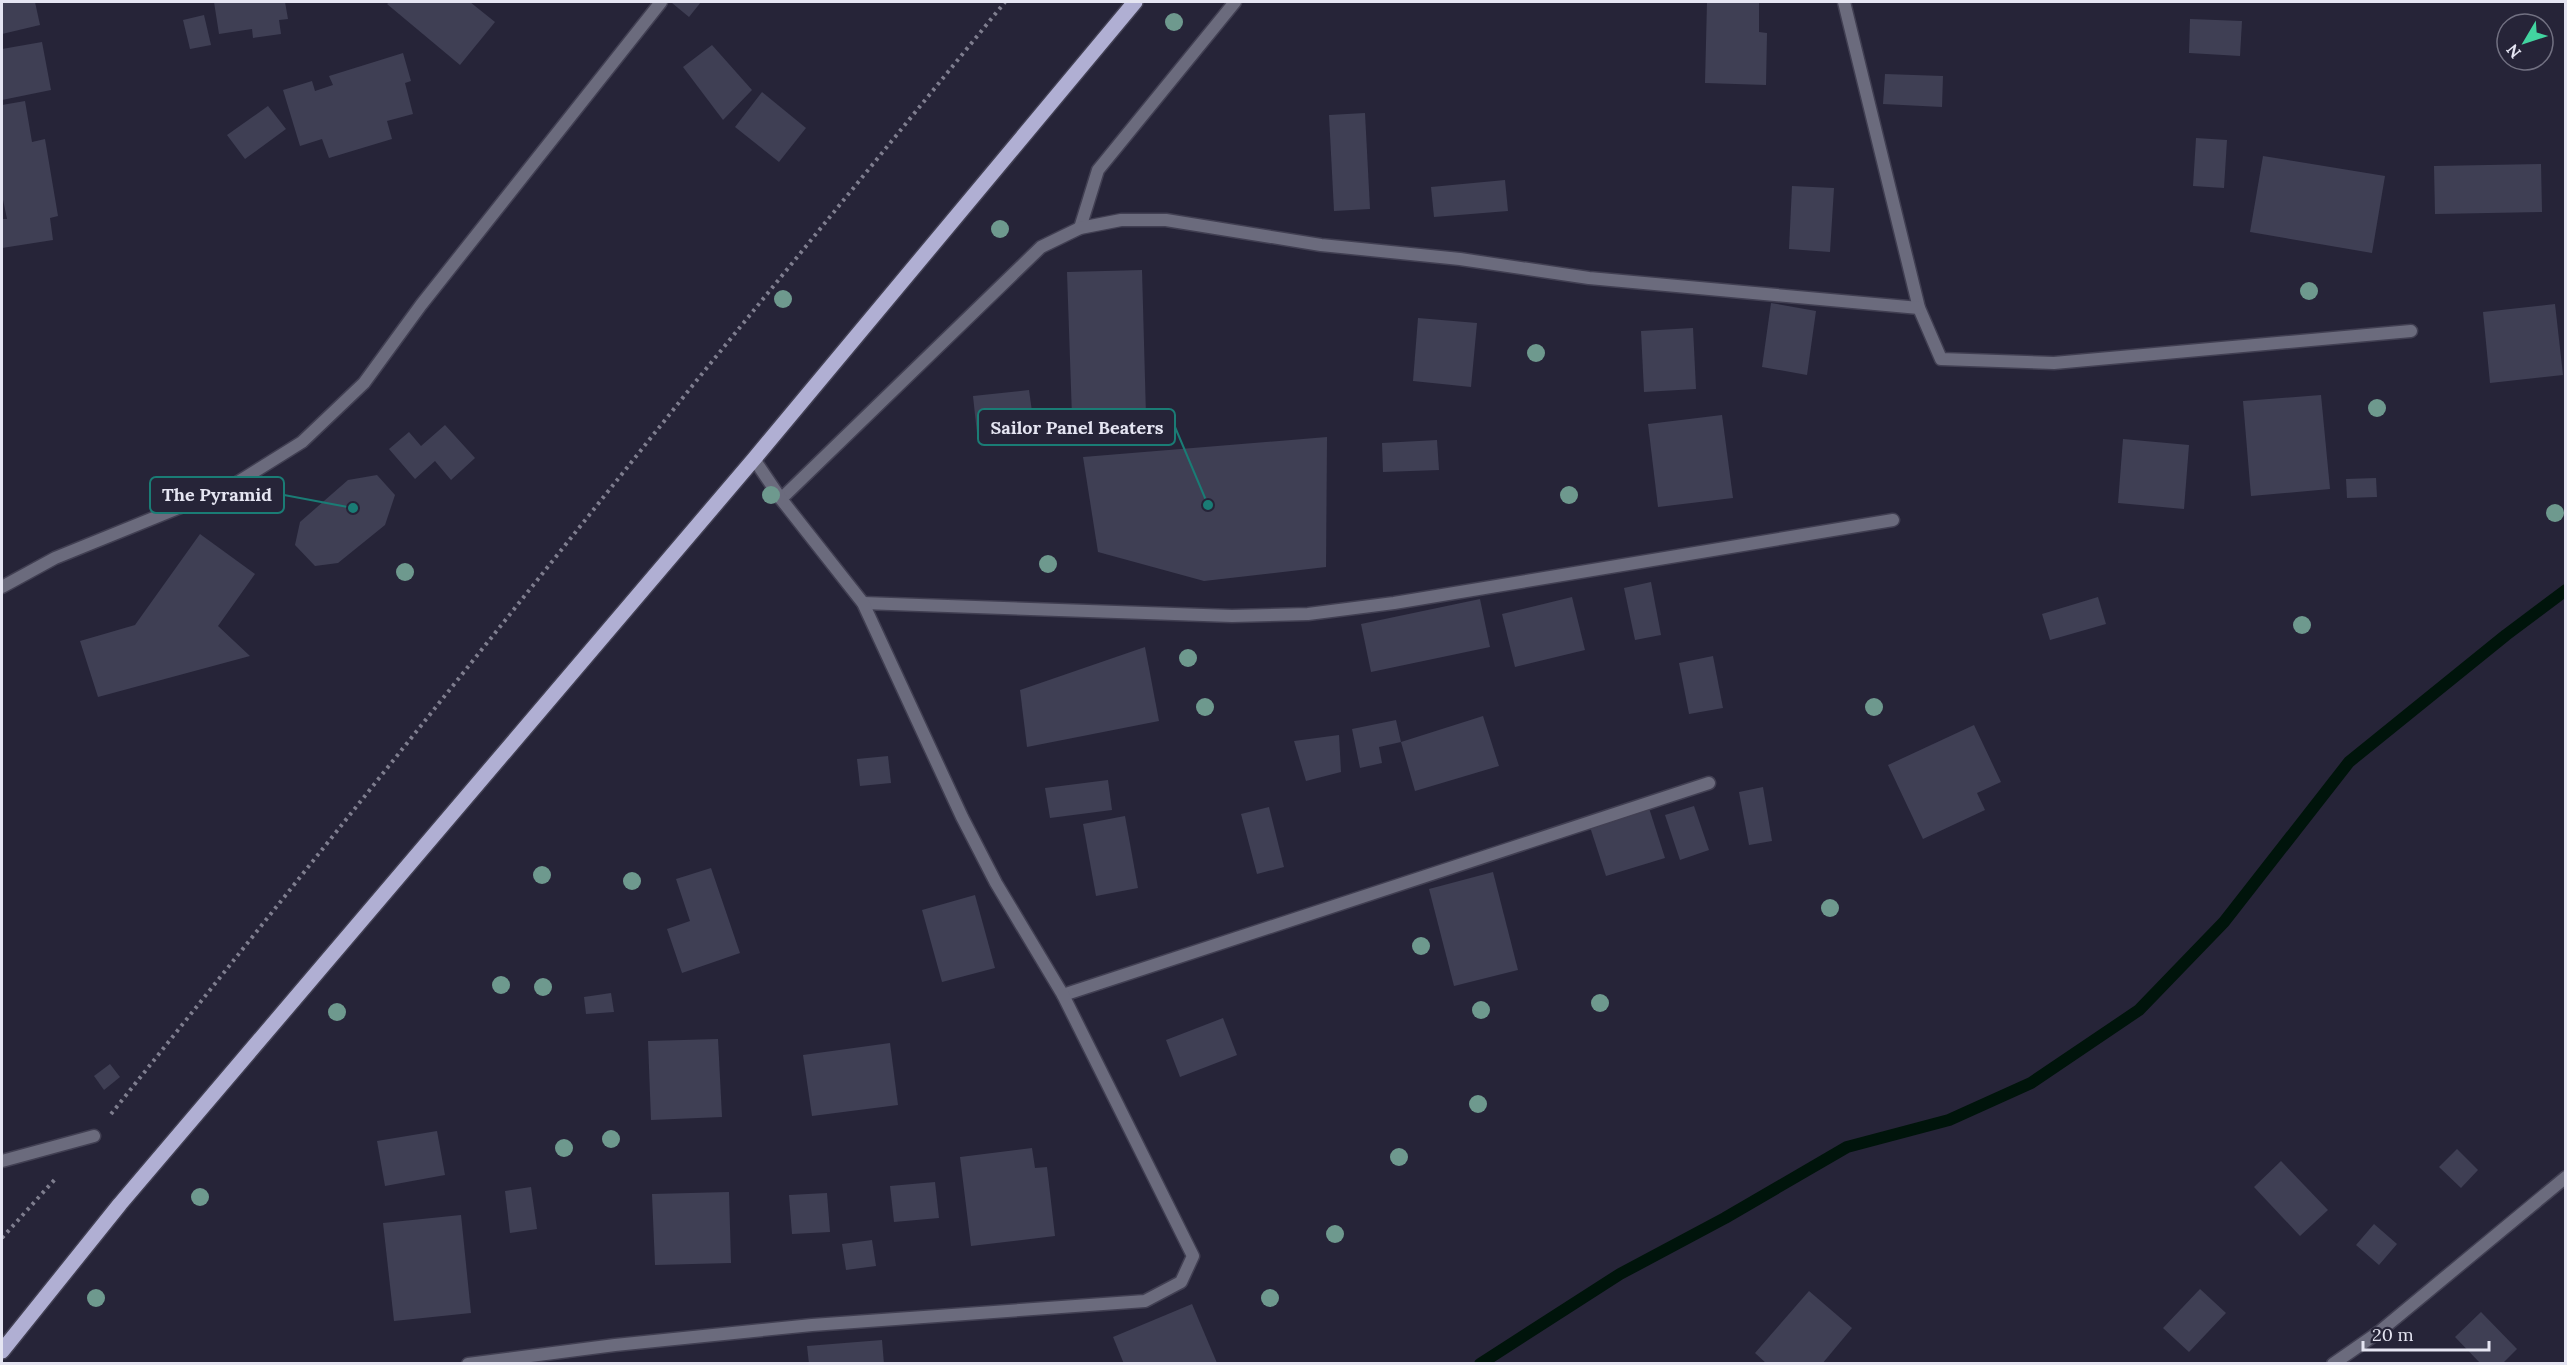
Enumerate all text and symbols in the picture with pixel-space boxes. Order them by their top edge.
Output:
north arrow [2495,12,2555,72]
text: N [2502,40,2525,63]
callout: Sailor Panel Beaters [978,409,1175,445]
text: Sailor Panel Beaters [991,416,1164,439]
callout: The Pyramid [150,477,284,513]
text: The Pyramid [162,483,272,506]
scale bar [2363,1314,2489,1352]
text: 20 m [2372,1323,2414,1346]

